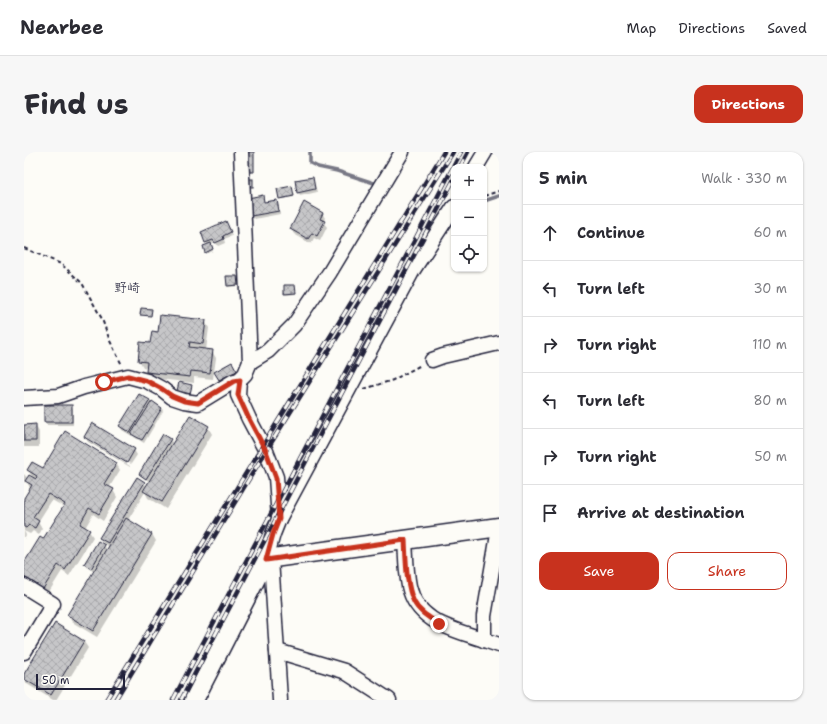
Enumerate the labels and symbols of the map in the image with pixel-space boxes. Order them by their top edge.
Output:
district label: 野崎 [114,279,140,296]
route start [95,373,113,391]
route end [430,615,448,633]
scale bar [36,672,125,691]

